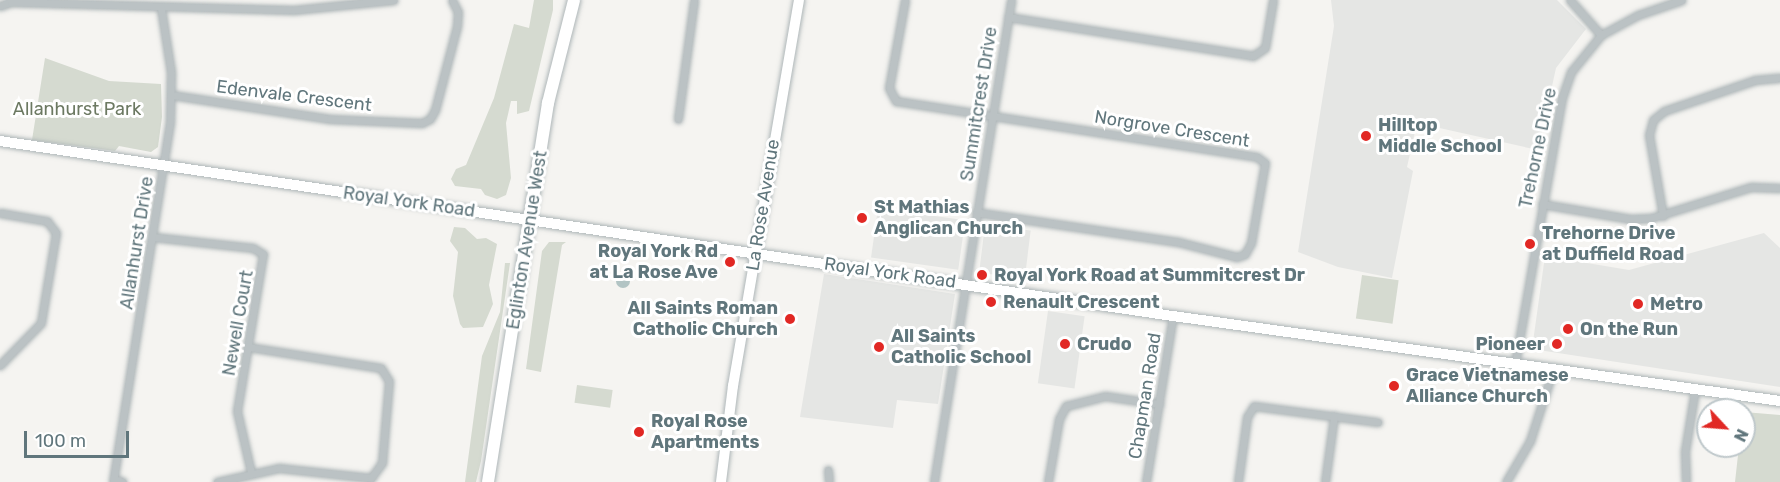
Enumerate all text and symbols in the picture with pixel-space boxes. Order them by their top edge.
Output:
street label: Summitcrest Drive [956,25,1002,183]
street label: Edenvale Crescent [215,76,373,116]
street label: Trehorne Drive [1515,86,1561,210]
park label: Allanhurst Park [13,98,141,120]
street label: Norgrove Crescent [1093,106,1251,152]
place label: Hilltop Middle School [1378,115,1502,158]
marker: Hilltop Middle School [1359,129,1373,143]
street label: La Rose Avenue [742,138,784,272]
street label: Eglinton Avenue West [502,149,552,331]
street label: Allanhurst Drive [116,175,158,311]
street label: Royal York Road [341,182,477,222]
place label: St Mathias Anglican Church [874,197,1023,240]
marker: St Mathias Anglican Church [855,211,869,225]
place label: Trehorne Drive at Duffield Road [1542,223,1684,266]
marker: Trehorne Drive at Duffield Road [1523,237,1537,251]
place label: Royal York Rd at La Rose Ave [589,241,718,284]
street label: Royal York Road [822,253,958,293]
marker: Royal York Rd at La Rose Ave [723,255,737,269]
place label: Royal York Road at Summitcrest Dr [994,264,1306,286]
marker: Royal York Road at Summitcrest Dr [975,268,989,282]
street label: Newell Court [218,269,258,377]
place label: Renault Crescent [1003,291,1160,313]
place label: Metro [1650,293,1703,315]
marker: Renault Crescent [984,295,998,309]
marker: Metro [1631,297,1645,311]
place label: All Saints Roman Catholic Church [628,298,778,340]
marker: All Saints Roman Catholic Church [783,312,797,326]
place label: On the Run [1580,318,1678,340]
marker: On the Run [1561,322,1575,336]
place label: All Saints Catholic School [891,326,1031,368]
street label: Chapman Road [1124,331,1166,461]
place label: Crudo [1077,333,1132,355]
place label: Pioneer [1476,333,1545,355]
marker: Crudo [1058,337,1072,351]
marker: Pioneer [1550,337,1564,351]
marker: All Saints Catholic School [872,340,886,354]
place label: Grace Vietnamese Alliance Church [1406,365,1569,407]
marker: Grace Vietnamese Alliance Church [1387,379,1401,393]
north arrow [1696,398,1756,458]
place label: Royal Rose Apartments [651,411,759,454]
scale bar [27,419,132,457]
marker: Royal Rose Apartments [632,425,646,439]
text: N [1730,426,1752,445]
text: 100 m [35,430,86,452]

